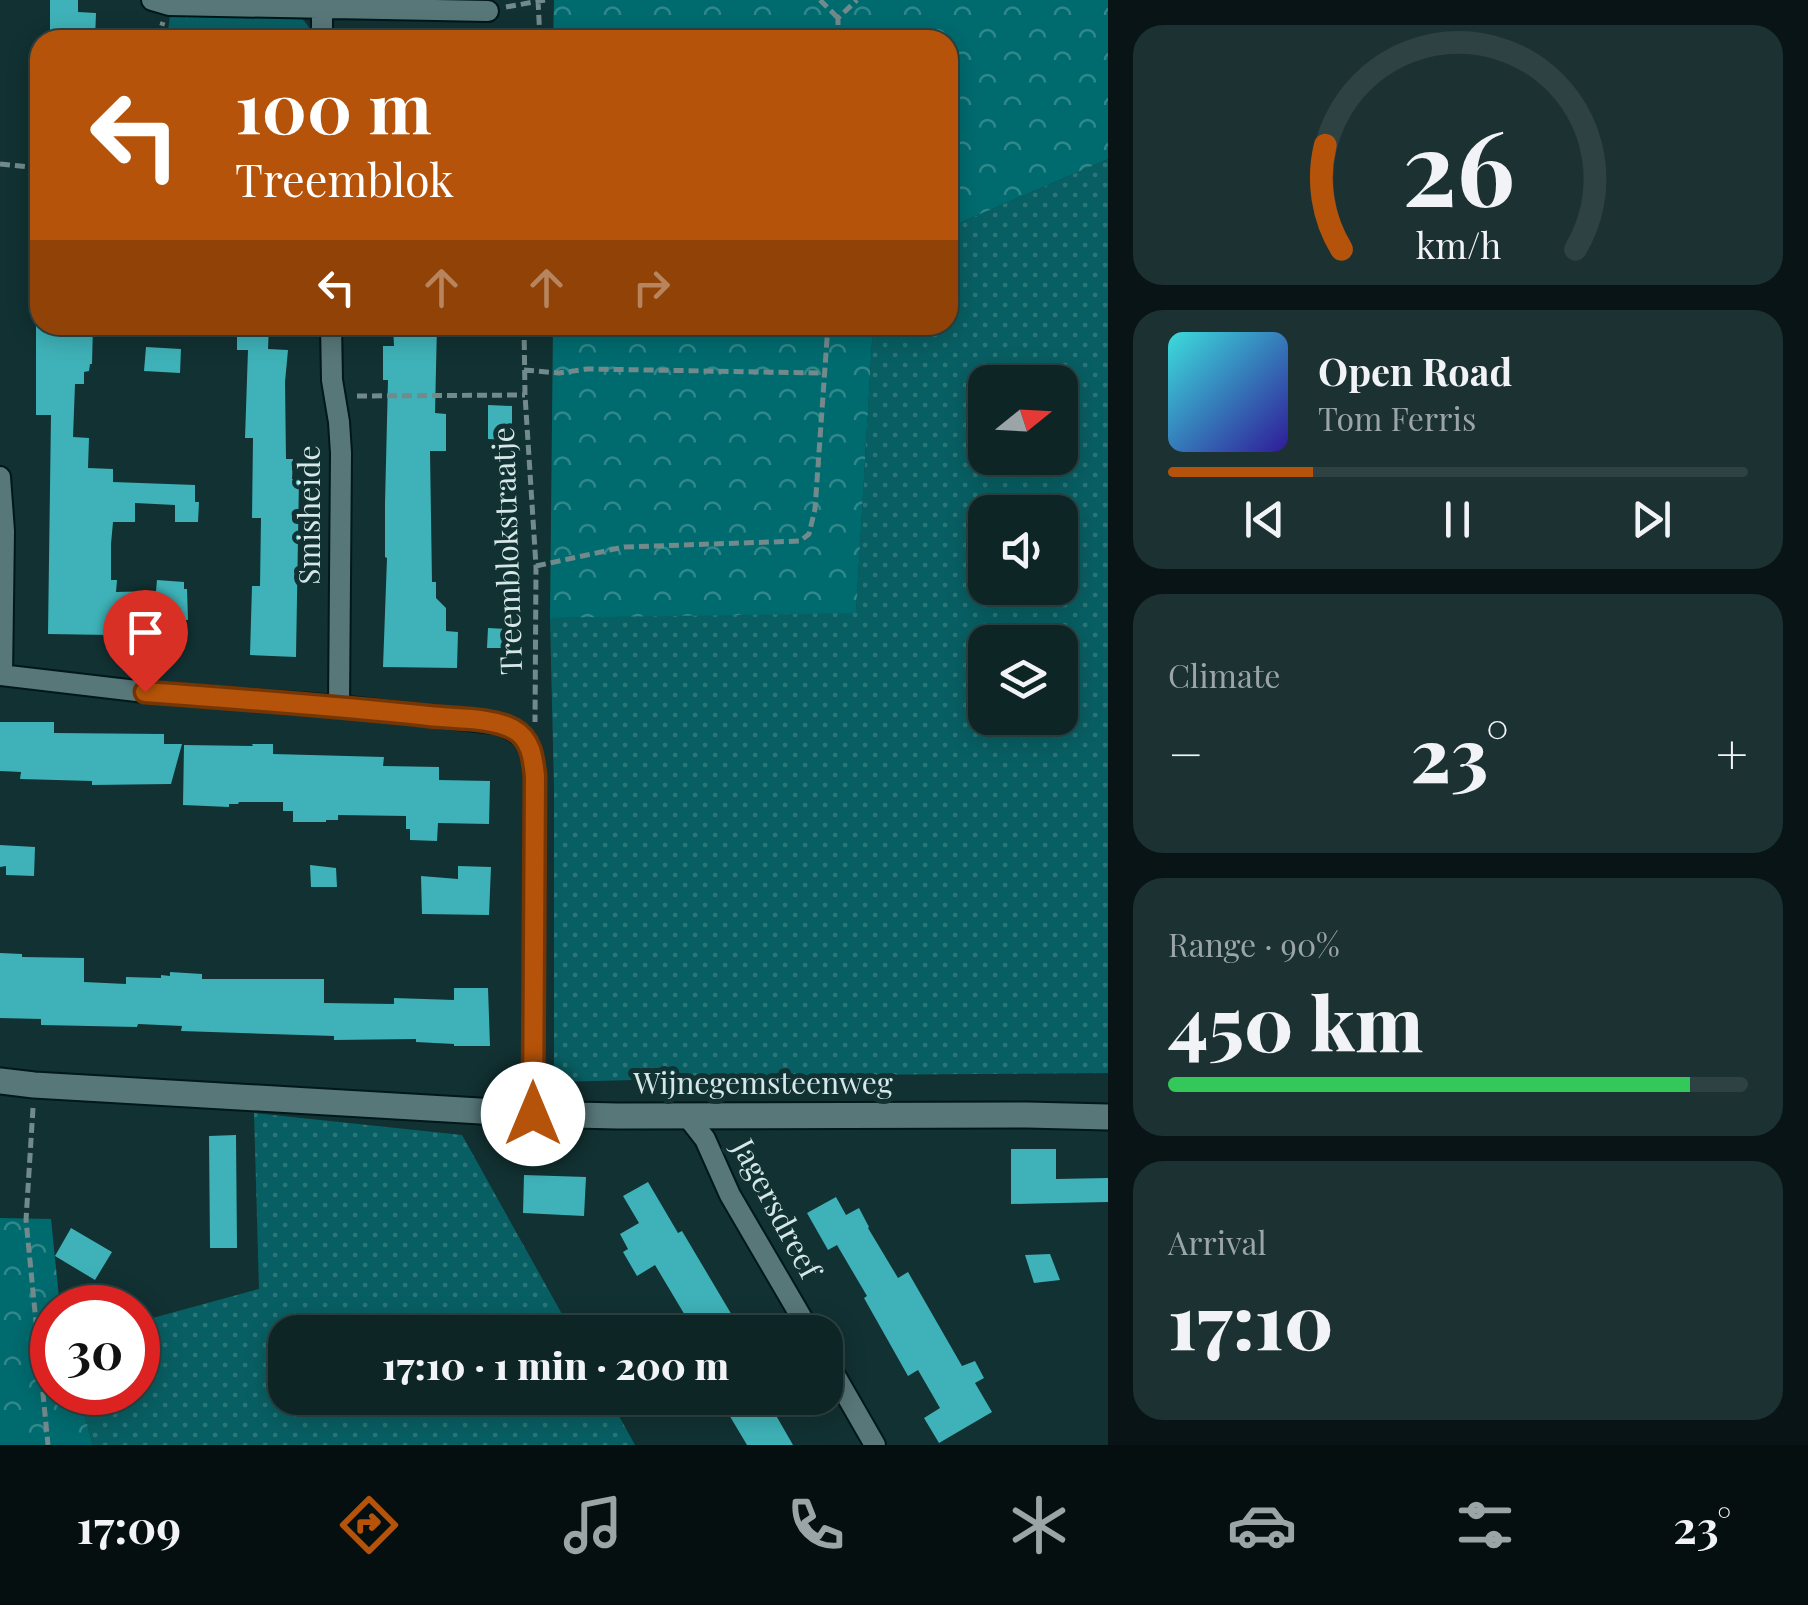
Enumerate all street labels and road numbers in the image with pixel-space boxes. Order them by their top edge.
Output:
street label: Treemblokstraatje [482,426,530,676]
street label: Smisheide [288,445,328,585]
street label: Wijnegemsteenweg [632,1062,893,1102]
street label: Jagersdreef [724,1131,832,1286]

